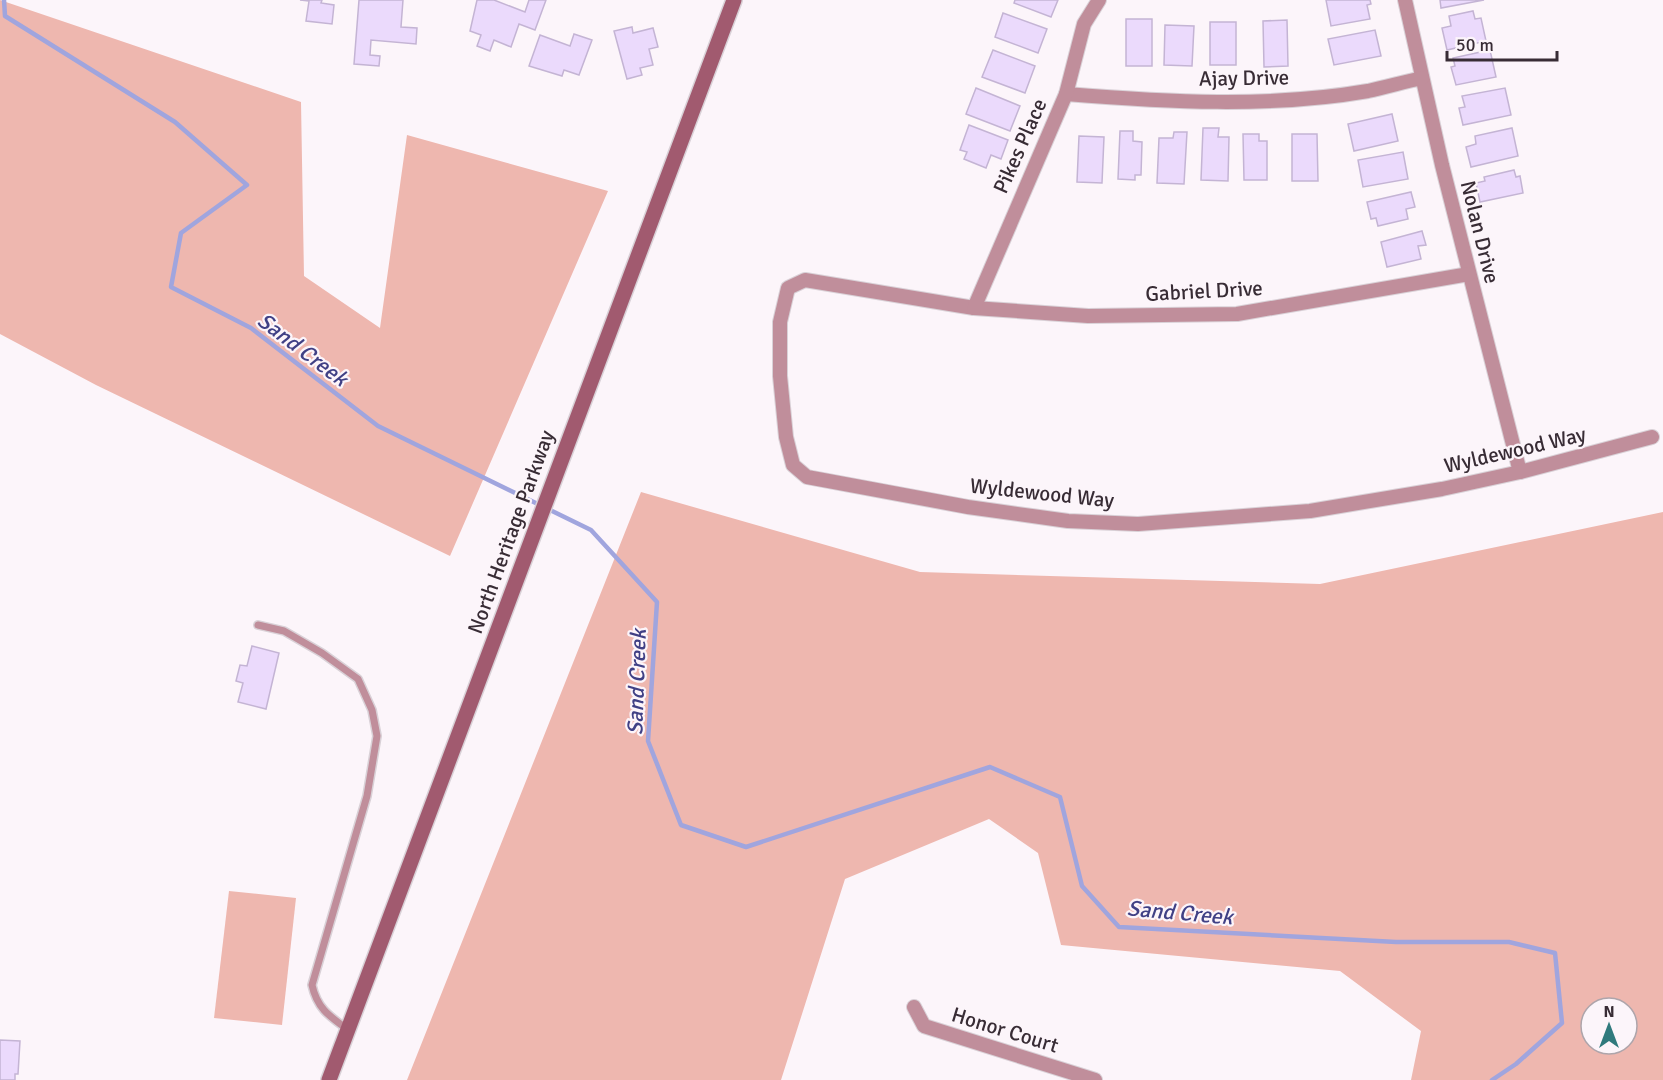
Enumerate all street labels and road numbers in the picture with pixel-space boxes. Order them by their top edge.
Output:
street label: Ajay Drive [1199,64,1289,92]
street label: Pikes Place [988,95,1052,197]
street label: Nolan Drive [1455,178,1505,286]
street label: Gabriel Drive [1145,275,1263,307]
street label: Wyldewood Way [1442,421,1589,479]
street label: North Heritage Parkway [462,426,560,637]
street label: Wyldewood Way [969,473,1116,514]
street label: Honor Court [948,1001,1062,1059]

